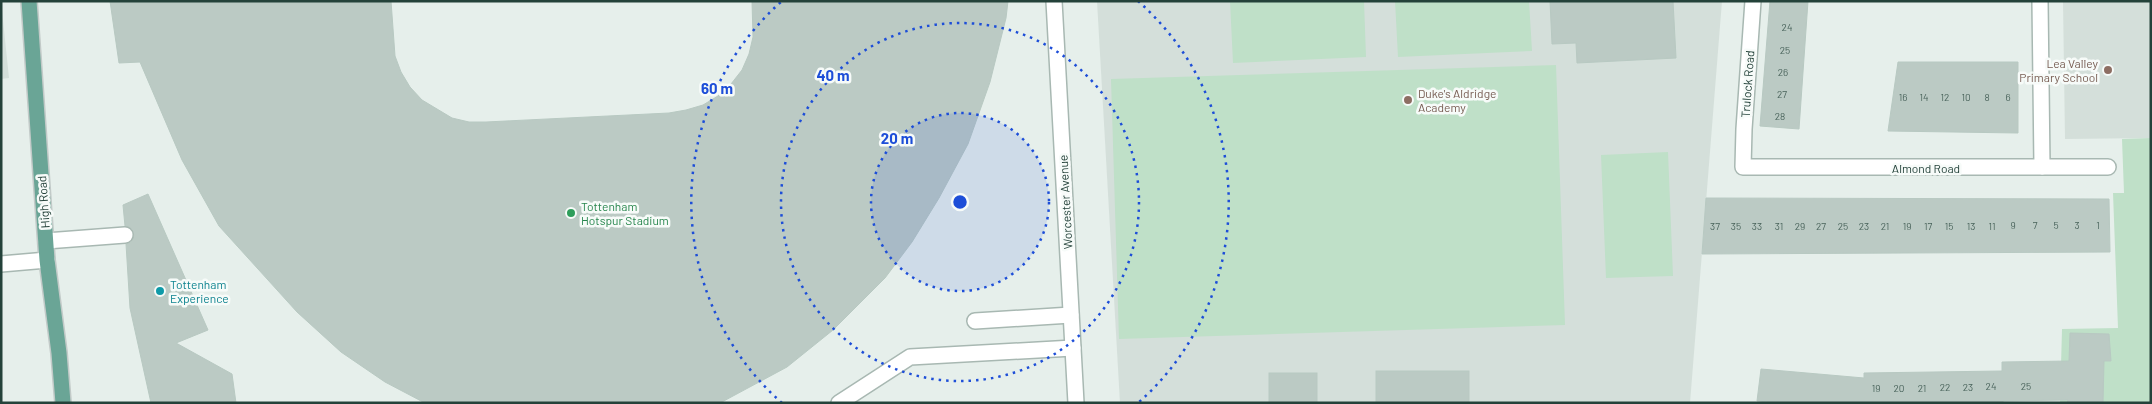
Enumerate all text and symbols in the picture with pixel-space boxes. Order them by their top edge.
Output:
house number: 24 [1782,21,1792,33]
house number: 25 [1780,44,1790,56]
street label: Trulock Road [1738,50,1756,118]
place label: Lea Valley Primary School [2019,56,2098,84]
marker: Lea Valley Primary School [2102,64,2114,76]
text: 40 m [816,66,850,84]
house number: 26 [1778,66,1788,78]
text: 60 m [701,79,733,97]
place label: Duke's Aldridge Academy [1418,86,1496,114]
house number: 27 [1777,88,1787,100]
house number: 16 [1899,91,1907,103]
house number: 14 [1919,91,1929,103]
house number: 12 [1941,91,1949,103]
house number: 10 [1961,91,1971,103]
house number: 8 [1984,91,1990,103]
house number: 6 [2005,91,2011,103]
marker: Duke's Aldridge Academy [1402,94,1414,106]
house number: 28 [1775,110,1785,122]
text: 20 m [881,129,913,147]
street label: Worcester Avenue [1056,154,1074,250]
street label: Almond Road [1892,161,1960,175]
street label: High Road [34,175,52,229]
centre of rings [951,193,969,211]
place label: Tottenham Hotspur Stadium [581,199,669,227]
marker: Tottenham Hotspur Stadium [565,207,577,219]
house number: 9 [2010,219,2016,231]
house number: 7 [2033,219,2038,231]
house number: 5 [2053,219,2059,231]
house number: 3 [2074,219,2080,231]
house number: 1 [2096,219,2100,231]
house number: 37 [1710,220,1720,232]
house number: 35 [1731,220,1741,232]
house number: 33 [1752,220,1762,232]
house number: 31 [1775,220,1783,232]
house number: 29 [1795,220,1805,232]
house number: 27 [1816,220,1826,232]
house number: 25 [1838,220,1848,232]
house number: 23 [1859,220,1869,232]
house number: 21 [1881,220,1889,232]
house number: 19 [1903,220,1911,232]
house number: 17 [1924,220,1932,232]
house number: 15 [1945,220,1953,232]
house number: 13 [1967,220,1975,232]
house number: 11 [1988,220,1996,232]
place label: Tottenham Experience [170,277,229,305]
marker: Tottenham Experience [154,285,166,297]
house number: 24 [1986,380,1996,392]
house number: 25 [2021,380,2031,392]
house number: 22 [1940,381,1950,393]
house number: 23 [1963,381,1973,393]
house number: 19 [1872,382,1880,394]
house number: 20 [1893,382,1905,394]
house number: 21 [1918,382,1926,394]

